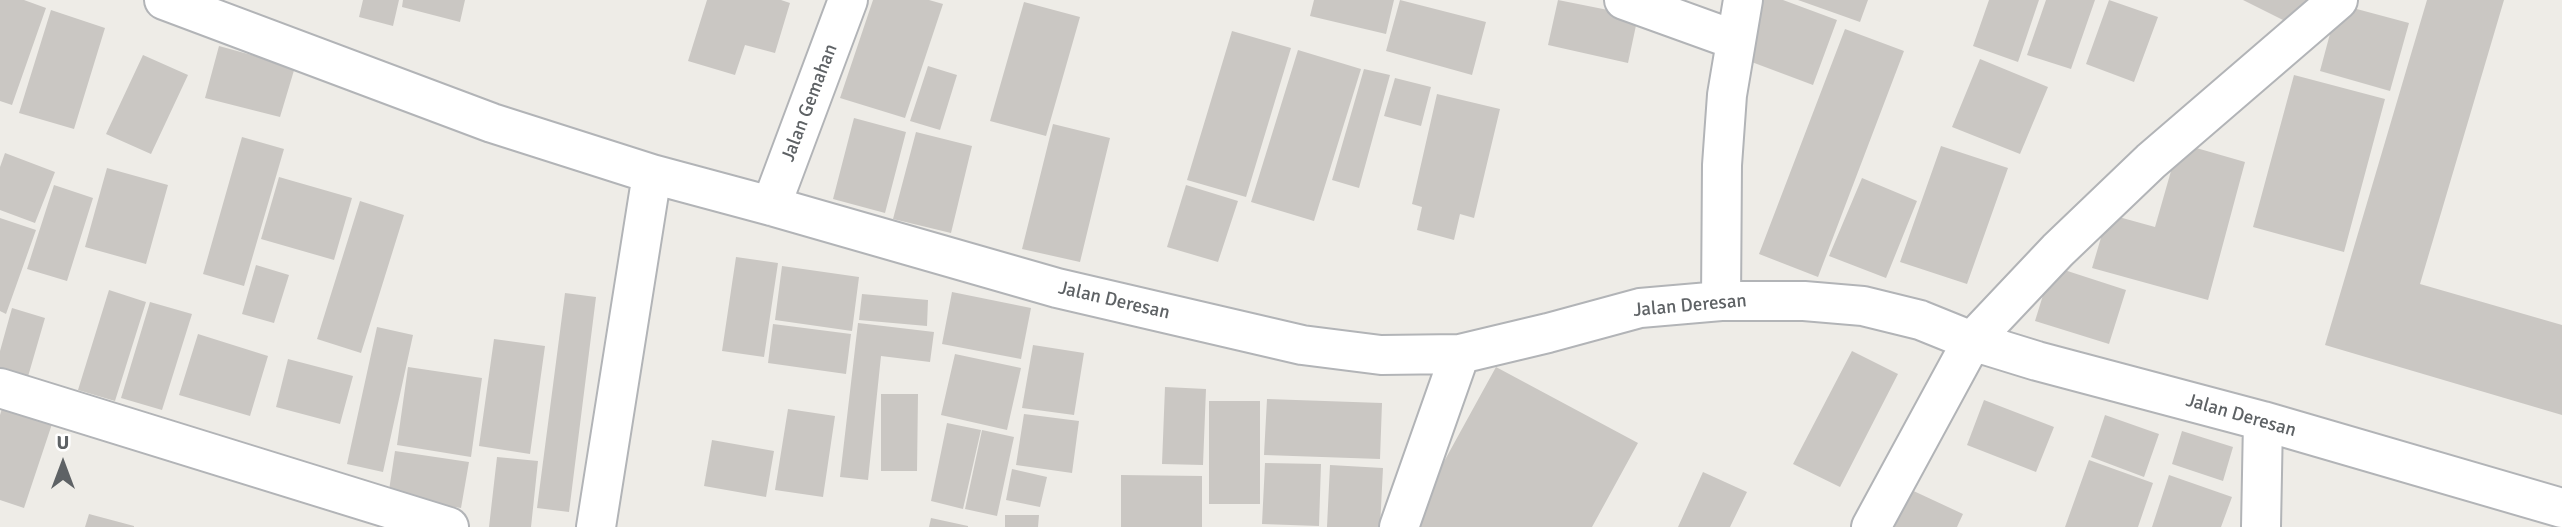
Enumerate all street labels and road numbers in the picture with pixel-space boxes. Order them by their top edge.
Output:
street label: Jalan Gemahan [777,41,843,165]
street label: Jalan Deresan [1056,277,1172,325]
street label: Jalan Deresan [1632,290,1748,322]
street label: Jalan Deresan [2183,389,2299,443]

